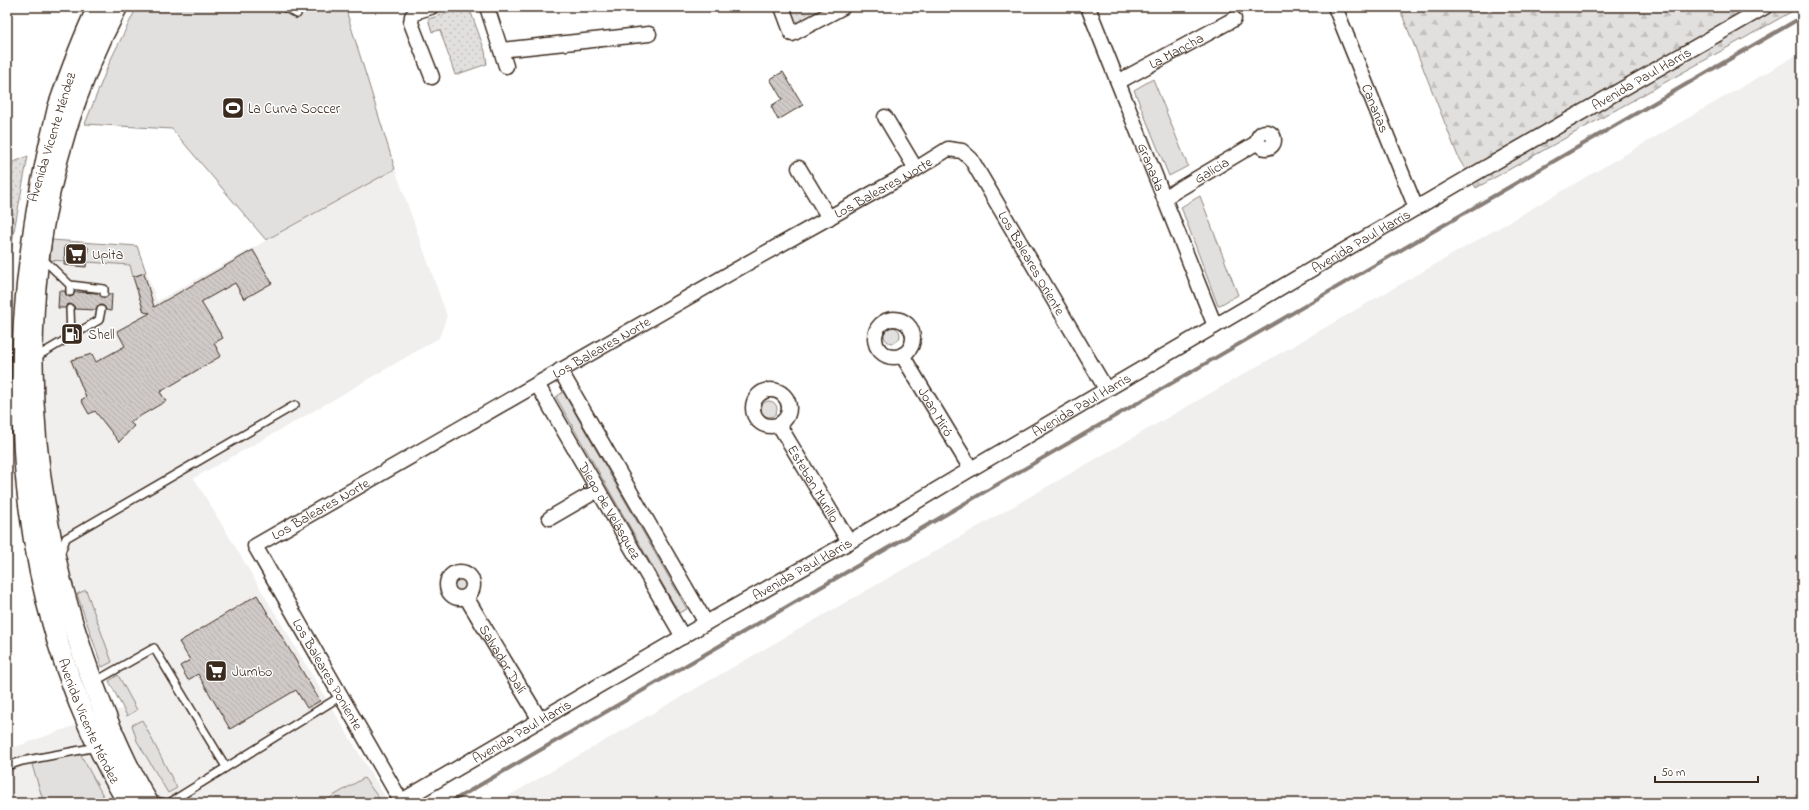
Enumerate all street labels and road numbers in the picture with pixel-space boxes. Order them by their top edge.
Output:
street label: La Mancha [1145,28,1208,75]
street label: Avenida Paul Harris [1588,43,1696,116]
street label: Avenida Vicente Méndez [23,70,82,205]
street label: Canarias [1355,81,1394,136]
street label: Granada [1131,140,1169,195]
street label: Los Baleares Norte [831,152,937,225]
street label: Galicia [1191,153,1234,190]
street label: Avenida Paul Harris [1308,205,1415,279]
street label: Los Baleares Oriente [992,207,1070,320]
street label: Los Baleares Norte [549,312,655,385]
street label: Avenida Paul Harris [1028,368,1136,443]
street label: Joan Miró [912,383,958,441]
street label: Esteban Murillo [781,441,844,527]
street label: Diego de Velásquez [572,458,645,564]
street label: Los Baleares Norte [268,473,374,546]
street label: Avenida Paul Harris [749,533,857,607]
street label: Los Baleares Poniente [286,615,368,735]
street label: Salvador Dalí [473,621,531,699]
street label: Avenida Vicente Méndez [52,656,124,788]
street label: Avenida Paul Harris [469,695,576,769]

